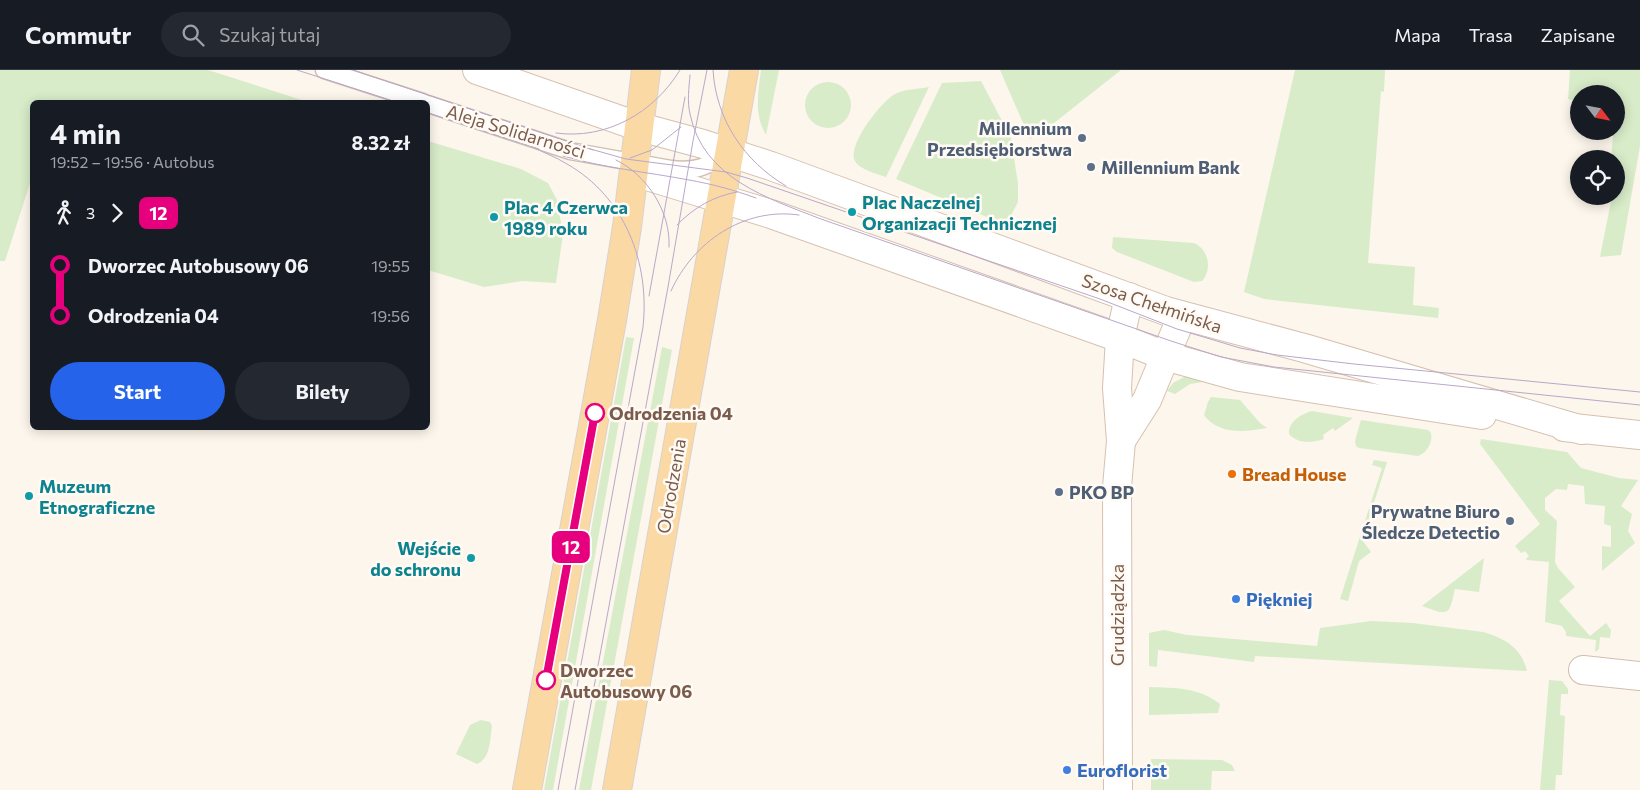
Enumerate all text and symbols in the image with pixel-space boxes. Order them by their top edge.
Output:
search box [161,12,511,57]
text: Commutr [25,20,131,49]
icon: search [179,21,207,49]
text: Szukaj tutaj [219,23,320,46]
text: Mapa [1394,24,1441,46]
text: Trasa [1469,24,1513,46]
text: Zapisane [1541,24,1615,46]
north arrow [1570,85,1625,140]
map controls [1570,85,1625,205]
street label: Aleja Solidarności [444,99,588,163]
text: 4 min [50,116,121,150]
place label: Millennium Przedsiębiorstwa [927,117,1072,160]
text: 8.32 zł [352,131,410,154]
marker: Millennium Przedsiębiorstwa [1076,132,1088,144]
button: locate [1570,150,1625,205]
text: 19:52 – 19:56 · Autobus [50,152,215,171]
place label: Millennium Bank [1101,156,1241,178]
marker: Millennium Bank [1085,161,1097,173]
place label: Plac Naczelnej Organizacji Technicznej [862,191,1057,234]
place label: Plac 4 Czerwca 1989 roku [504,196,628,239]
icon: walk [50,199,78,227]
icon: forward [103,199,131,227]
text: 12 [149,202,168,224]
text: 3 [86,203,95,222]
marker: Plac Naczelnej Organizacji Technicznej [846,206,858,218]
marker: Plac 4 Czerwca 1989 roku [488,211,500,223]
text: Dworzec Autobusowy 06 [88,254,309,277]
text: 19:55 [371,256,410,275]
street label: Szosa Chełmińska [1079,269,1225,337]
text: Odrodzenia 04 [88,304,219,327]
text: 19:56 [371,306,410,325]
button: Start [50,362,225,420]
button: Bilety [235,362,410,420]
place label: Odrodzenia 04 [609,402,733,424]
marker: Odrodzenia 04 [585,403,605,423]
street label: Odrodzenia [652,437,690,535]
place label: Bread House [1242,463,1346,485]
marker: Bread House [1226,468,1238,480]
place label: Muzeum Etnograficzne [39,475,155,518]
place label: PKO BP [1069,481,1135,503]
marker: PKO BP [1053,486,1065,498]
marker: Muzeum Etnograficzne [23,490,35,502]
place label: Prywatne Biuro Śledcze Detectio [1362,500,1500,543]
marker: Prywatne Biuro Śledcze Detectio [1504,515,1516,527]
line badge: 12 [548,531,594,563]
text: 12 [562,536,580,558]
place label: Wejście do schronu [370,537,461,580]
marker: Wejście do schronu [465,552,477,564]
street label: Grudziądzka [1106,564,1128,666]
place label: Piękniej [1246,588,1312,610]
marker: Piękniej [1230,593,1242,605]
place label: Dworzec Autobusowy 06 [560,659,692,702]
marker: Dworzec Autobusowy 06 [536,670,556,690]
place label: Euroflorist [1077,759,1168,781]
marker: Euroflorist [1061,764,1073,776]

